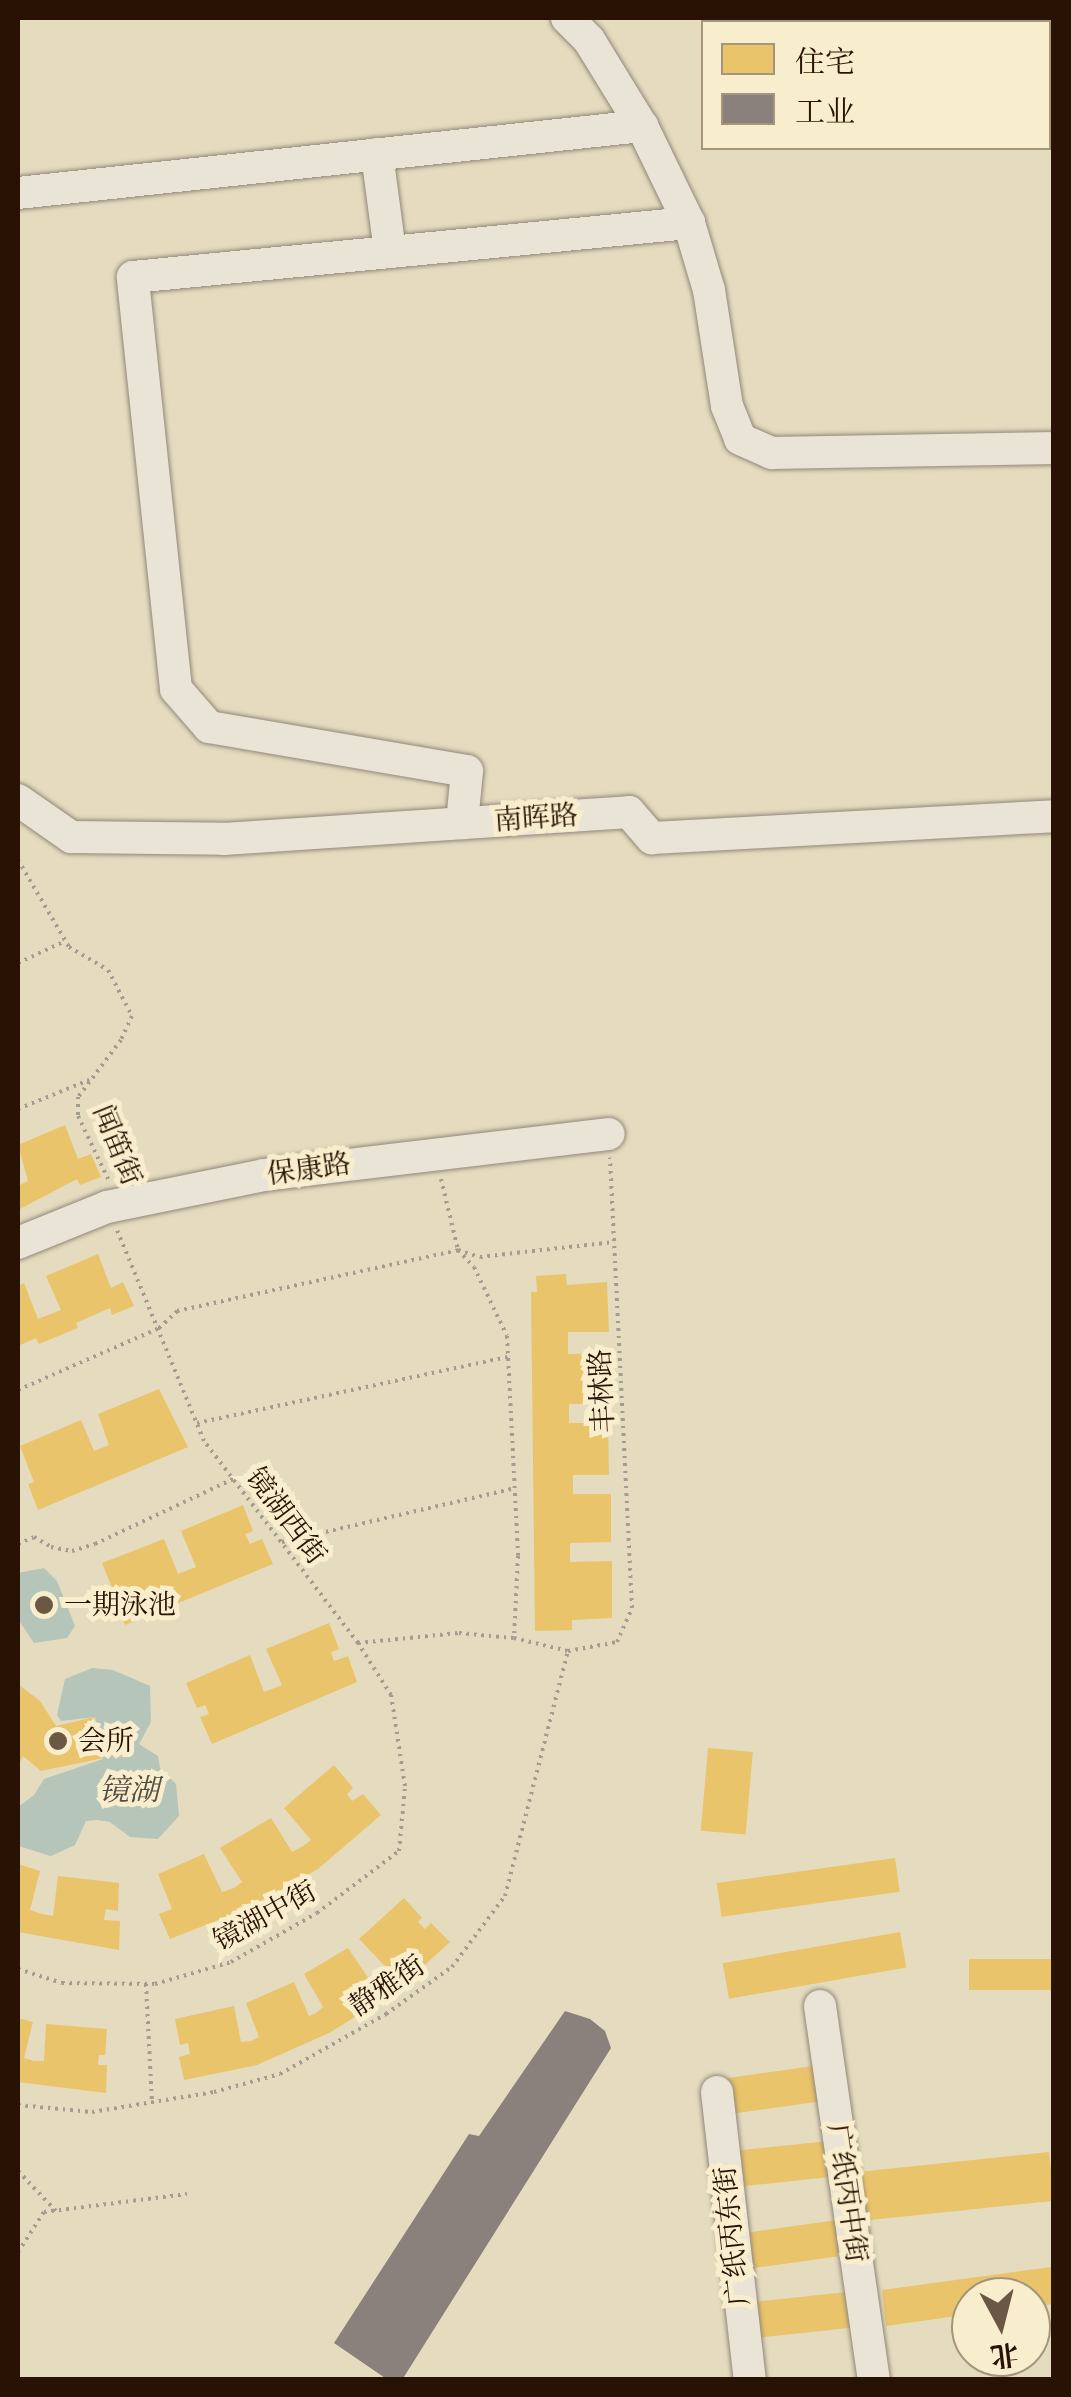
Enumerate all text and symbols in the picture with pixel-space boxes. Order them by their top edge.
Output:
legend [701,20,1051,150]
text: 住宅 [795,42,855,82]
text: 工业 [795,92,855,132]
street label: 南晖路 [493,798,579,838]
street label: 闻笛街 [86,1100,148,1190]
street label: 保康路 [265,1147,353,1191]
street label: 丰林路 [583,1348,621,1434]
street label: 镜湖西街 [239,1461,333,1571]
place label: 一期泳池 [64,1588,176,1622]
marker: 一期泳池 [33,1594,55,1616]
place label: 会所 [78,1724,134,1758]
marker: 会所 [47,1730,69,1752]
water label: 镜湖 [99,1772,159,1808]
street label: 镜湖中街 [208,1874,322,1958]
street label: 静雅街 [343,1949,431,2023]
street label: 广纸丙中街 [821,2121,873,2265]
street label: 广纸丙东街 [708,2165,756,2307]
north arrow [951,2277,1051,2377]
text: 北 [988,2334,1021,2375]

